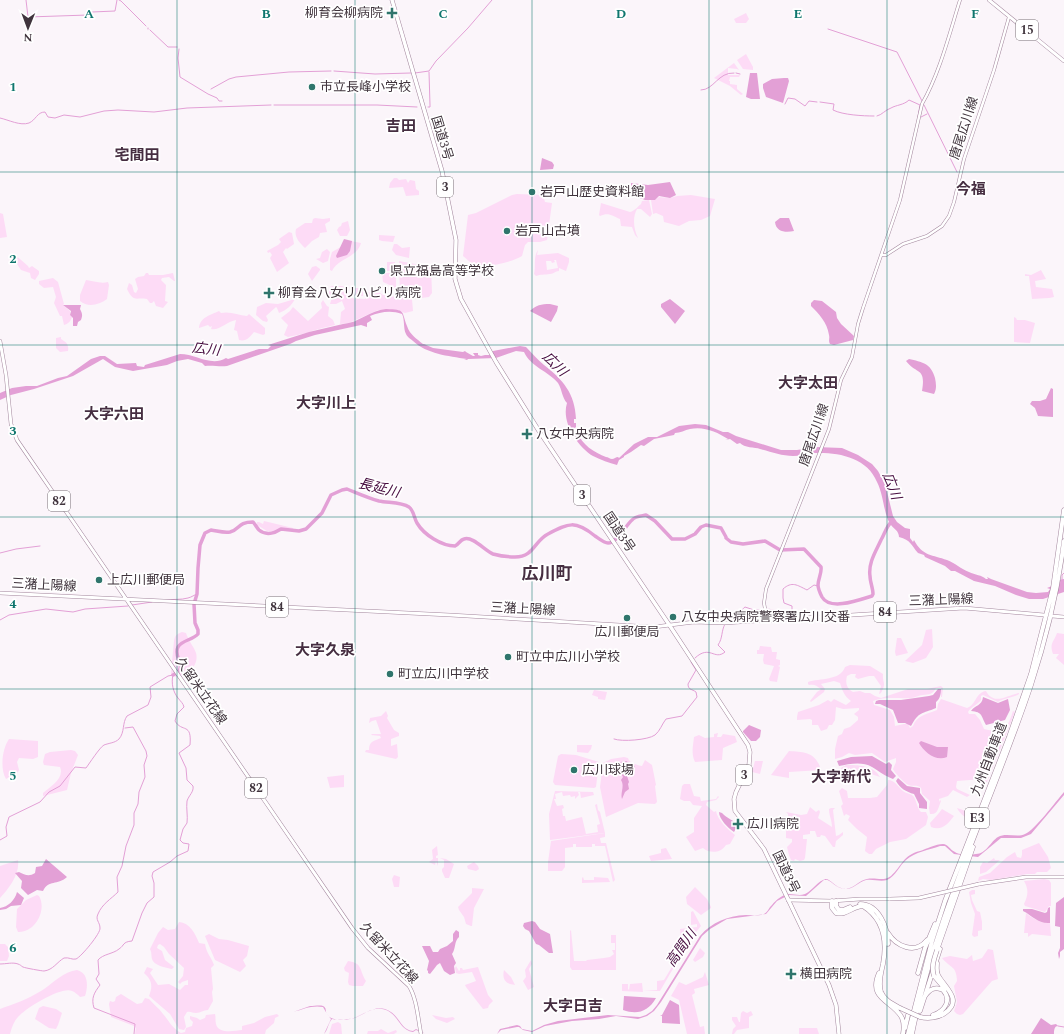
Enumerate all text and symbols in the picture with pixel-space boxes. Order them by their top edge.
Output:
place label: 柳育会柳病院 [305,3,383,23]
text: A [84,4,94,24]
text: B [261,4,271,24]
text: C [438,4,448,24]
text: D [616,4,626,24]
text: E [794,4,803,24]
text: F [971,4,979,24]
marker: 柳育会柳病院 [386,7,398,19]
north arrow [8,8,48,48]
road number: 15 [1016,20,1038,40]
text: N [23,29,32,46]
text: 1 [9,77,17,97]
place label: 市立長峰小学校 [320,77,411,97]
marker: 市立長峰小学校 [307,82,317,92]
street label: 唐尾広川線 [944,94,984,162]
street label: 国道3号 [426,113,458,163]
district label: 吉田 [386,115,416,138]
district label: 宅間田 [114,144,160,167]
road number: 3 [437,177,453,197]
district label: 今福 [956,178,986,201]
place label: 岩戸山歴史資料館 [540,182,644,202]
marker: 岩戸山歴史資料館 [527,187,537,197]
place label: 岩戸山古墳 [515,221,580,241]
marker: 岩戸山古墳 [502,226,512,236]
text: 2 [9,249,17,269]
place label: 県立福島高等学校 [390,261,494,281]
marker: 県立福島高等学校 [377,266,387,276]
place label: 柳育会八女リハビリ病院 [278,283,421,303]
marker: 柳育会八女リハビリ病院 [263,287,275,299]
water label: 広川 [191,337,223,361]
water label: 広川 [538,347,574,383]
district label: 大字太田 [778,372,838,395]
district label: 大字川上 [296,392,356,415]
street label: 唐尾広川線 [794,401,834,469]
district label: 大字六田 [84,403,144,426]
text: 3 [9,421,17,441]
place label: 八女中央病院 [536,424,614,444]
marker: 八女中央病院 [521,428,533,440]
water label: 広川 [877,469,908,505]
water label: 長延川 [356,473,404,504]
road number: 3 [574,485,590,505]
road number: 82 [48,491,70,511]
street label: 国道3号 [598,508,640,556]
district label: 広川町 [522,561,573,587]
place label: 上広川郵便局 [107,570,185,590]
street label: 三潴上陽線 [11,573,77,597]
marker: 上広川郵便局 [94,575,104,585]
street label: 三潴上陽線 [908,589,974,611]
text: 4 [9,594,17,614]
road number: 84 [266,597,288,617]
street label: 三潴上陽線 [490,597,556,621]
road number: 84 [874,602,896,622]
place label: 八女中央病院警察署広川交番 [681,607,850,627]
marker: 八女中央病院警察署広川交番 [668,612,678,622]
marker: 広川郵便局 [622,613,632,623]
place label: 広川郵便局 [594,622,660,642]
district label: 大字久泉 [295,639,355,662]
place label: 町立中広川小学校 [516,647,620,667]
marker: 町立中広川小学校 [503,652,513,662]
street label: 久留米立花線 [170,653,232,729]
place label: 町立広川中学校 [398,664,489,684]
marker: 町立広川中学校 [385,669,395,679]
street label: 九州自動車道 [966,719,1012,799]
place label: 広川球場 [582,760,634,780]
marker: 広川球場 [569,765,579,775]
road number: 3 [736,765,752,785]
text: 5 [9,766,17,786]
district label: 大字新代 [811,766,871,789]
road number: 82 [245,778,267,798]
road number: E3 [965,808,989,828]
place label: 広川病院 [747,814,799,834]
marker: 広川病院 [732,818,744,830]
street label: 国道3号 [767,847,805,897]
street label: 久留米立花線 [355,918,423,988]
water label: 高間川 [660,923,703,971]
text: 6 [9,938,17,958]
place label: 横田病院 [800,964,852,984]
marker: 横田病院 [785,968,797,980]
district label: 大字日吉 [543,995,603,1018]

